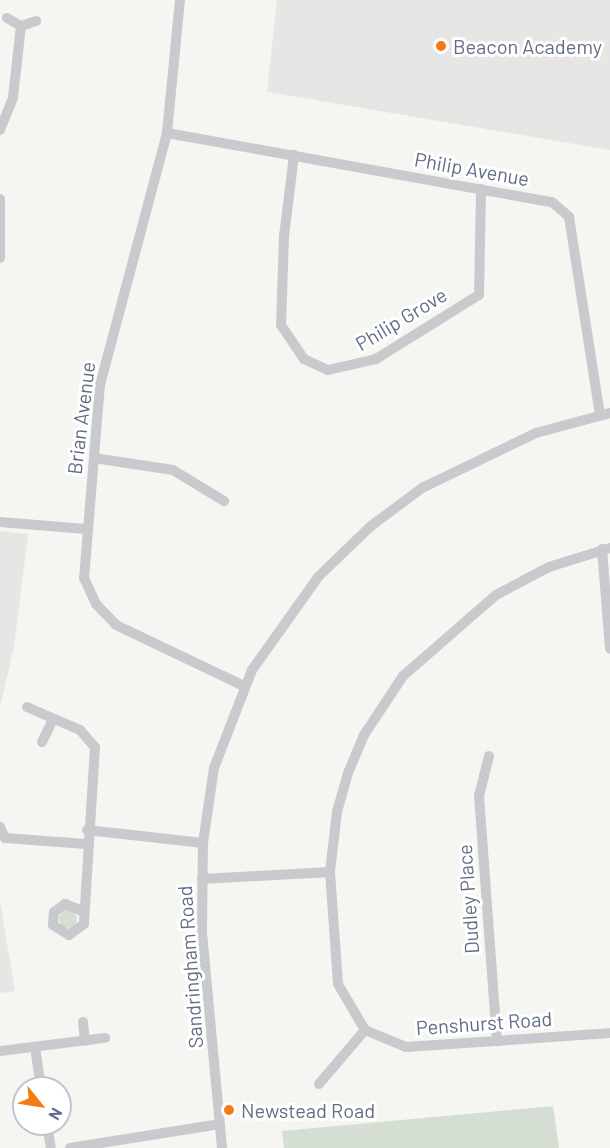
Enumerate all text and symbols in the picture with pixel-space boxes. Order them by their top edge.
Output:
place label: Beacon Academy [453,34,602,58]
marker: Beacon Academy [434,39,448,53]
street label: Philip Avenue [413,147,531,191]
street label: Philip Grove [351,282,451,356]
street label: Brian Avenue [62,360,100,476]
street label: Dudley Place [452,843,484,955]
street label: Sandringham Road [172,885,208,1049]
street label: Penshurst Road [415,1006,553,1040]
north arrow [12,1076,72,1136]
place label: Newstead Road [241,1098,375,1122]
marker: Newstead Road [222,1103,236,1117]
text: N [45,1105,67,1124]

